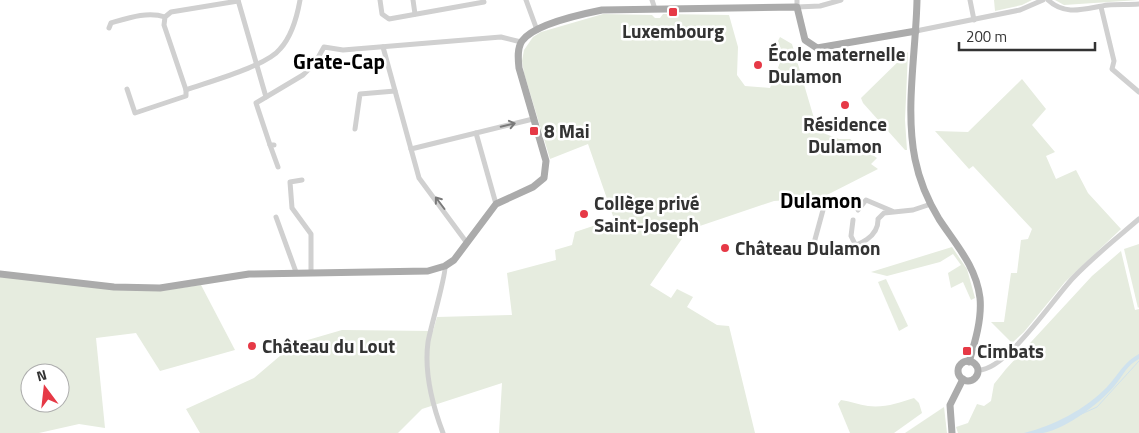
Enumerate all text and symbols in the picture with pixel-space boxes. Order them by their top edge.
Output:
marker: Luxembourg [667,6,679,18]
place label: Luxembourg [622,16,724,45]
scale bar [959,20,1095,52]
text: 200 m [966,25,1007,48]
place label: École maternelle Dulamon [768,39,906,90]
district label: Grate-Cap [293,45,385,77]
marker: École maternelle Dulamon [752,59,764,71]
marker: Résidence Dulamon [839,99,851,111]
place label: Résidence Dulamon [803,109,887,160]
place label: 8 Mai [544,116,590,145]
one-way arrow [499,120,515,129]
marker: 8 Mai [528,125,540,137]
district label: Dulamon [780,184,862,216]
place label: Collège privé Saint-Joseph [594,188,700,239]
one-way arrow [434,197,445,210]
marker: Collège privé Saint-Joseph [578,208,590,220]
place label: Château Dulamon [735,233,881,262]
marker: Château Dulamon [719,242,731,254]
place label: Château du Lout [262,331,395,360]
place label: Cimbats [977,336,1044,365]
marker: Château du Lout [246,340,258,352]
marker: Cimbats [961,345,973,357]
north arrow [20,363,70,413]
text: N [34,364,49,386]

